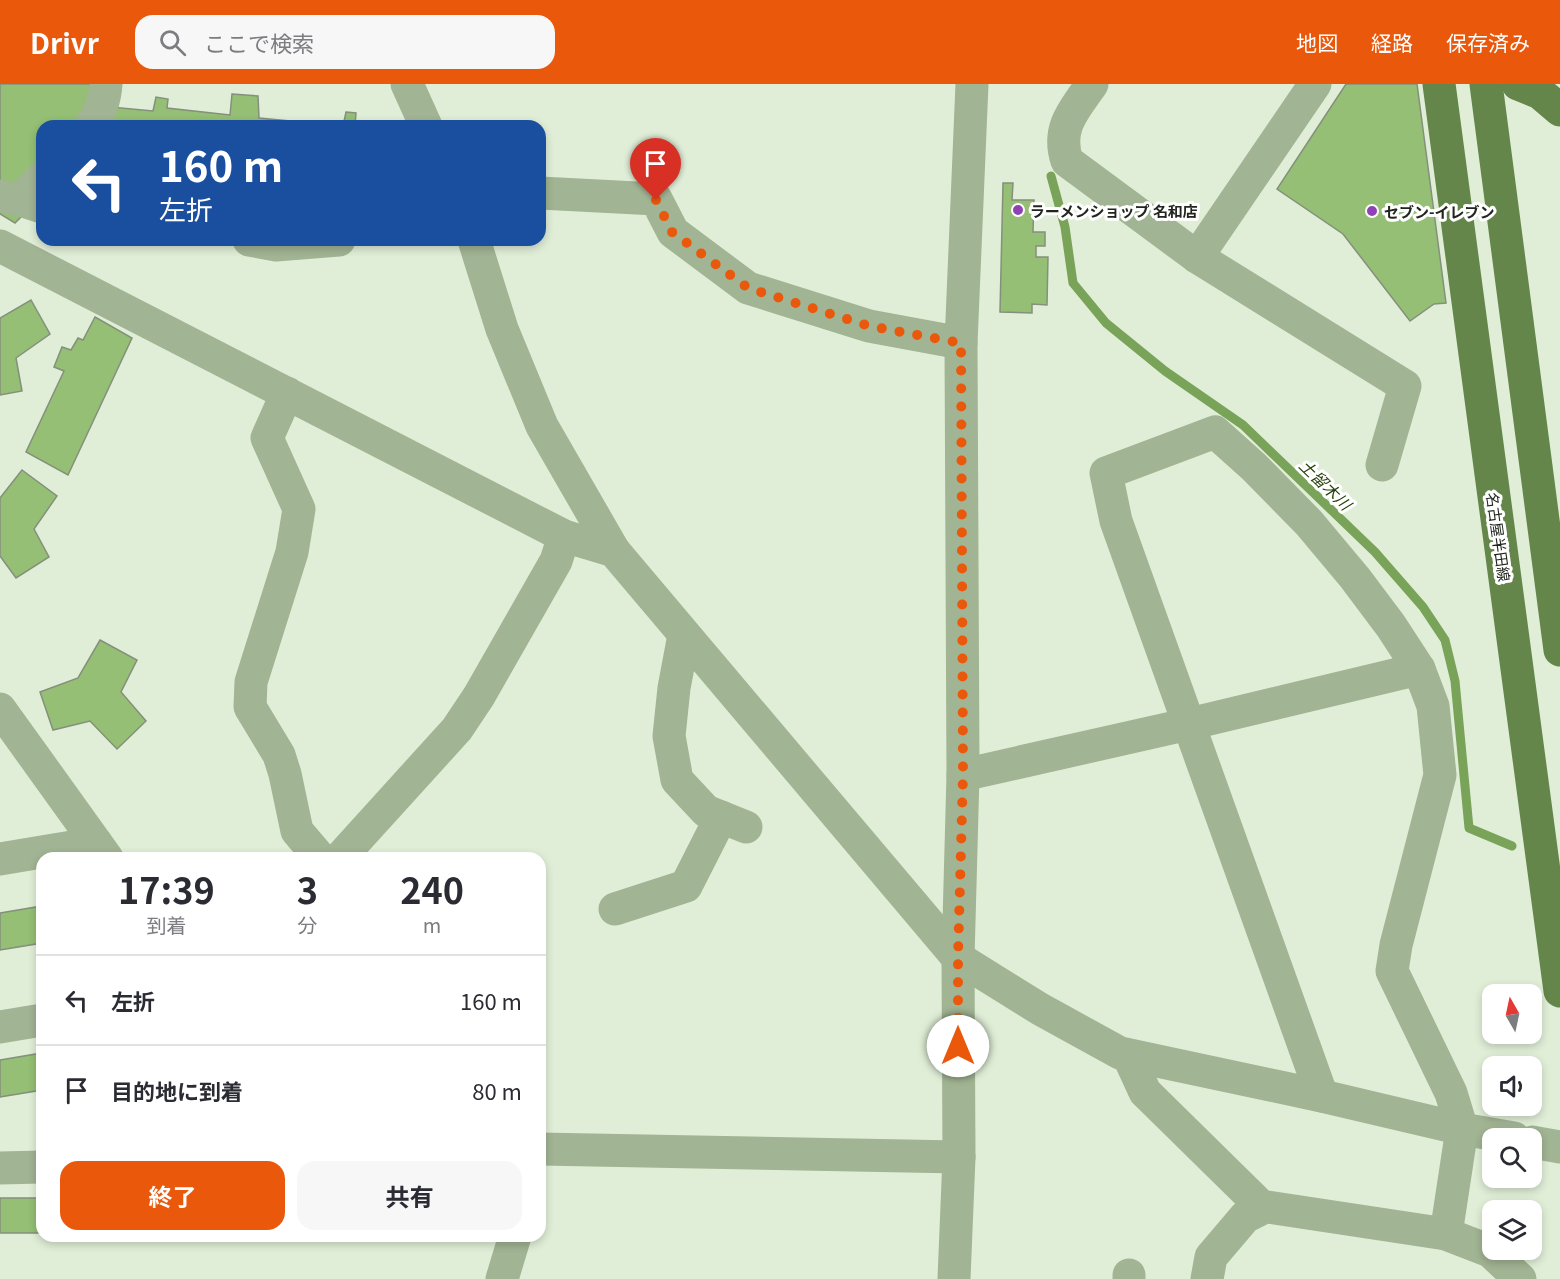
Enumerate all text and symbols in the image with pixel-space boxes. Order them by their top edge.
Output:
search box [135,15,555,69]
text: Drivr [30,22,99,62]
icon: search [156,26,189,59]
text: ここで検索 [204,26,314,58]
text: 地図 [1296,27,1338,57]
text: 経路 [1371,27,1413,57]
text: 保存済み [1446,27,1530,57]
text: 160 m [159,133,283,194]
pin [630,138,681,200]
icon: left [60,144,138,222]
icon: arrive [639,147,672,180]
text: 左折 [159,189,213,228]
place label: ラーメンショップ 名和店 [1030,200,1198,221]
place label: セブン-イレブン [1384,201,1495,222]
marker: ラーメンショップ 名和店 [1011,203,1025,217]
marker: セブン-イレブン [1365,204,1379,218]
water label: 土留木川 [1295,453,1359,516]
street label: 名古屋半田線 [1482,491,1516,583]
text: 17:39 [118,862,215,914]
text: 3 [297,862,318,914]
text: 240 [400,862,464,914]
text: 到着 [146,910,186,939]
text: 分 [297,910,317,939]
text: m [423,910,441,939]
icon: left [60,984,93,1017]
text: 左折 [111,984,155,1016]
text: 160 m [460,984,522,1016]
north arrow [1482,984,1542,1044]
map controls [1482,984,1542,1260]
position arrow [926,1014,990,1078]
button: sound [1482,1056,1542,1116]
icon: arrive [60,1074,93,1107]
text: 目的地に到着 [111,1074,243,1106]
text: 80 m [472,1074,522,1106]
button: search [1482,1128,1542,1188]
button: 終了 [60,1161,285,1230]
button: 共有 [297,1161,522,1230]
button: layers [1482,1200,1542,1260]

